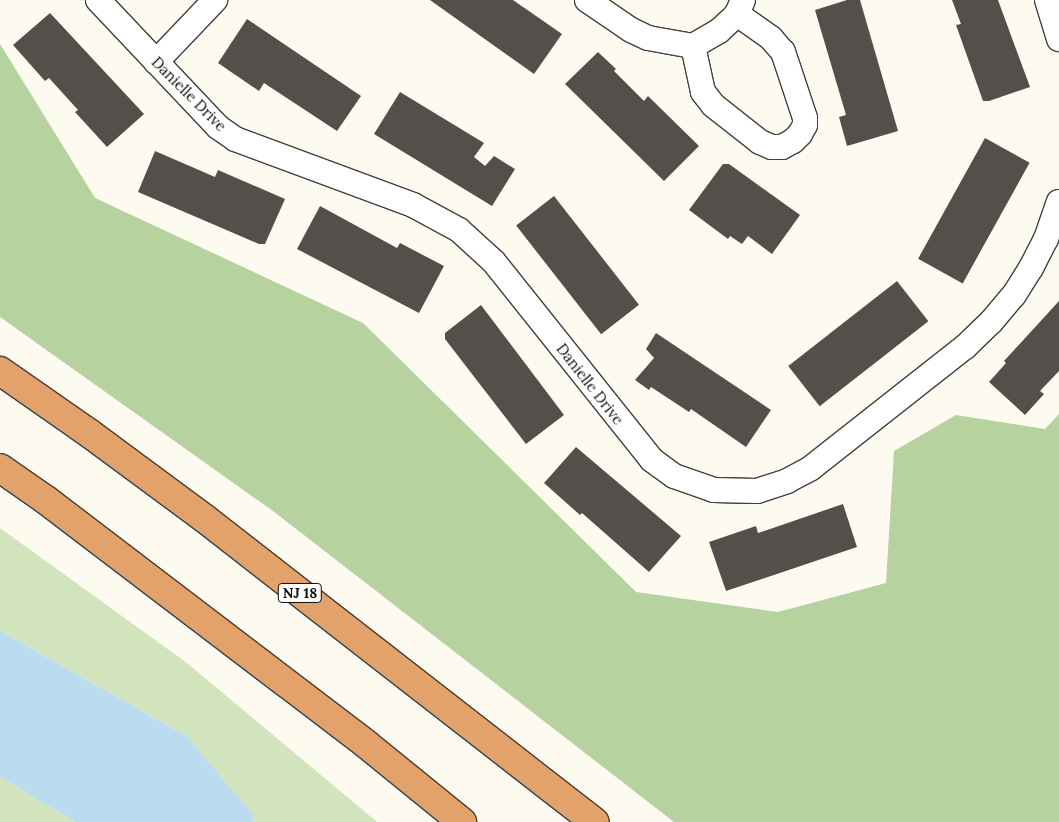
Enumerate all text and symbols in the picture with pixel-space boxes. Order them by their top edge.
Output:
street label: Danielle Drive [148,53,230,135]
street label: Danielle Drive [553,340,627,428]
road number: NJ 18 [278,582,322,604]

